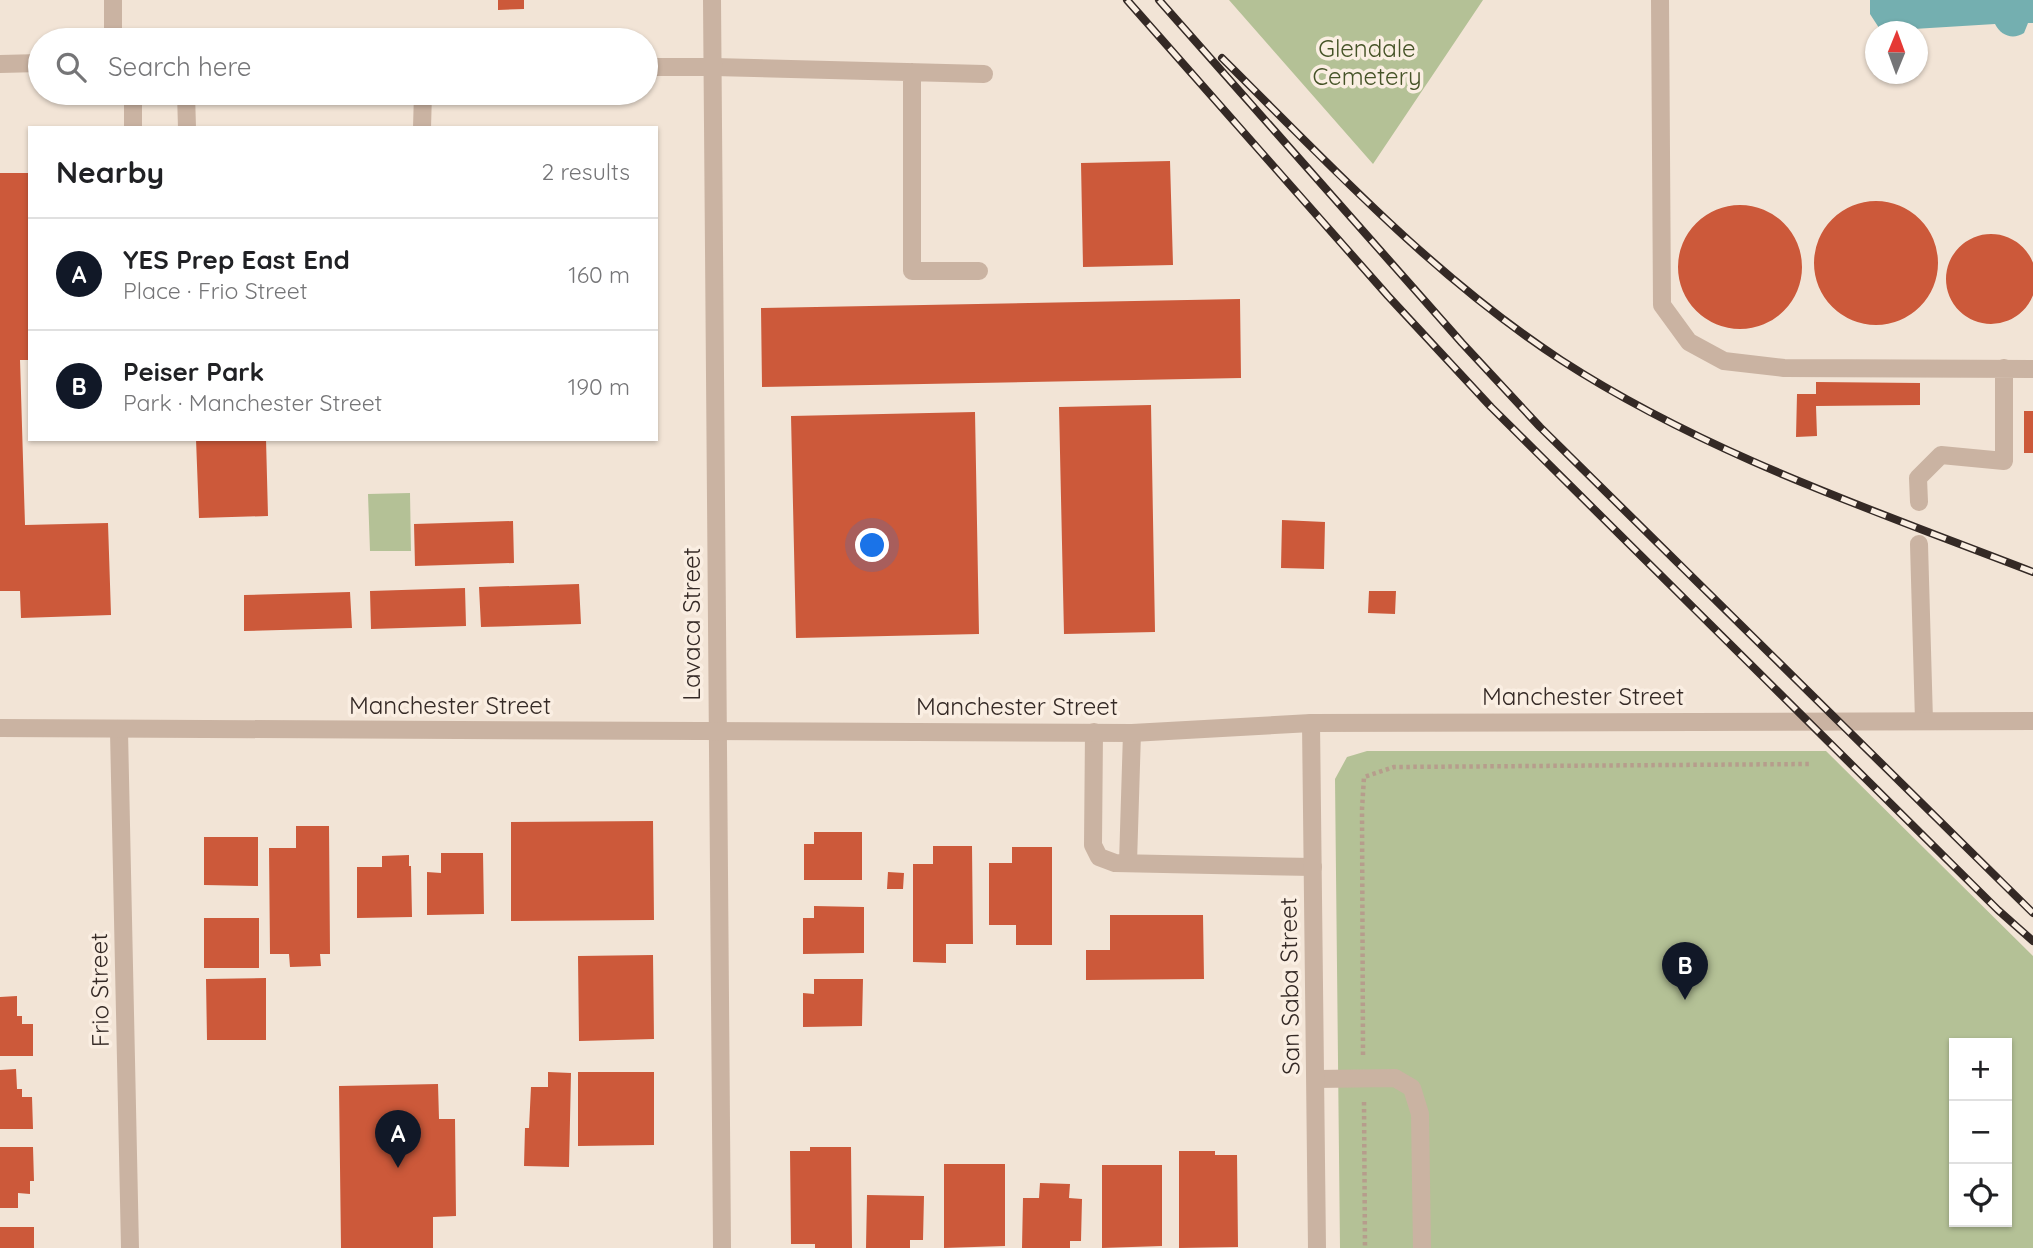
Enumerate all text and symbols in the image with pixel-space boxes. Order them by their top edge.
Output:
north arrow [1865,21,1928,84]
search box [28,28,658,105]
park label: Glendale Cemetery [1312,33,1422,91]
icon: search [52,48,90,86]
text: Search here [108,50,252,83]
text: Nearby [56,153,164,191]
text: 2 results [541,157,630,186]
text: YES Prep East End [123,243,350,276]
text: A [72,260,86,289]
text: 160 m [568,260,630,289]
text: Place · Frio Street [123,276,308,305]
text: Peiser Park [123,355,264,388]
text: B [71,372,87,401]
text: 190 m [568,372,630,401]
text: Park · Manchester Street [123,388,382,417]
your location [855,528,889,562]
street label: Lavaca Street [676,547,706,701]
street label: Manchester Street [1482,681,1684,711]
street label: Manchester Street [349,690,551,720]
street label: Manchester Street [916,691,1118,721]
street label: San Saba Street [1272,897,1306,1075]
street label: Frio Street [83,933,115,1047]
pin: B [1662,942,1708,1000]
map controls [1949,1038,2012,1227]
button: + [1949,1038,2012,1101]
button: − [1949,1101,2012,1164]
pin: A [375,1110,421,1168]
button: locate [1949,1164,2012,1227]

